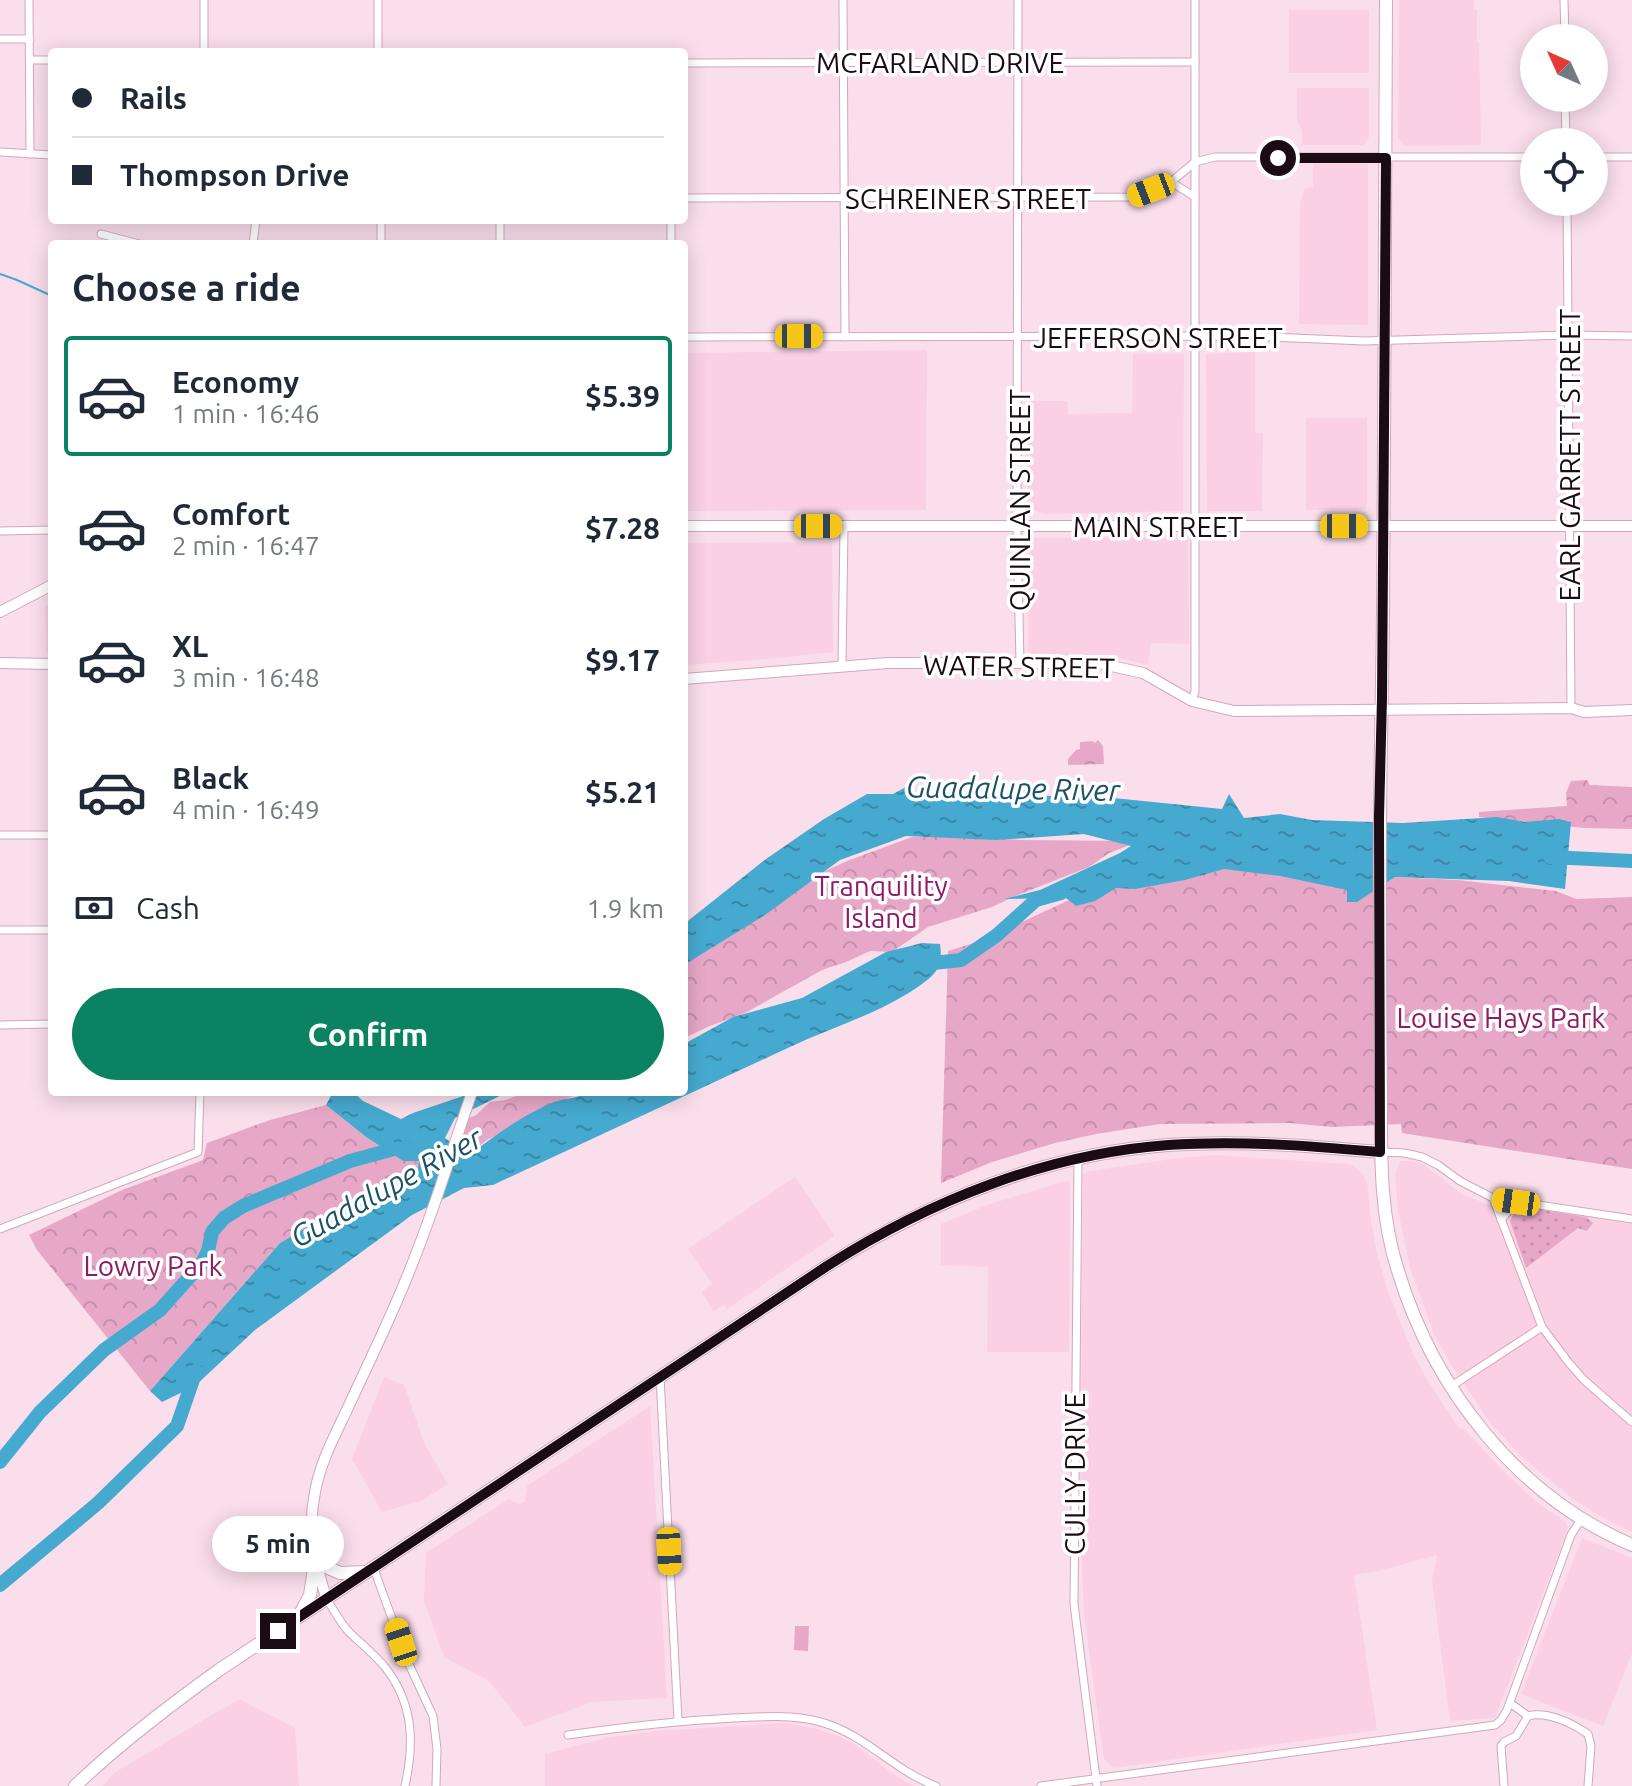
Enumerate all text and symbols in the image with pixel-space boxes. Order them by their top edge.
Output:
north arrow [1520,24,1608,112]
map controls [1520,24,1608,216]
street label: MCFARLAND DRIVE [816,47,1064,78]
text: Rails [120,81,187,115]
button: locate [1520,128,1608,216]
route start [1260,140,1296,176]
text: Thompson Drive [120,158,350,192]
car [1124,170,1178,210]
street label: SCHREINER STREET [845,183,1091,214]
text: Choose a ride [72,267,301,308]
street label: EARL GARRETT STREET [1554,308,1585,601]
street label: JEFFERSON STREET [1033,322,1283,353]
car [775,324,823,348]
icon: car [76,360,148,432]
text: Economy [172,365,299,399]
text: $5.39 [585,379,660,413]
street label: QUINLAN STREET [1004,388,1035,611]
text: 1 min · 16:46 [172,399,320,428]
icon: car [76,492,148,564]
text: Comfort [172,497,290,531]
text: $7.28 [585,511,660,545]
street label: MAIN STREET [1073,511,1244,542]
car [794,514,842,538]
car [1320,514,1368,538]
text: 2 min · 16:47 [172,531,320,560]
icon: car [76,624,148,696]
text: XL [172,629,208,663]
text: $9.17 [585,643,660,677]
street label: WATER STREET [923,649,1116,683]
text: 3 min · 16:48 [172,663,320,692]
icon: car [76,756,148,828]
text: Black [172,761,249,795]
water label: Guadalupe River [906,769,1122,807]
text: $5.21 [585,775,660,809]
text: 4 min · 16:49 [172,795,320,824]
park label: Tranquility Island [814,870,948,933]
icon: cash [72,886,116,930]
text: Cash [136,891,200,925]
text: 1.9 km [587,894,664,923]
button: Confirm [72,988,664,1080]
park label: Louise Hays Park [1396,1002,1606,1033]
water label: Guadalupe River [284,1119,489,1254]
car [1491,1187,1541,1217]
park label: Lowry Park [83,1250,223,1281]
street label: CULLY DRIVE [1059,1393,1090,1555]
callout: 5 min [212,1515,344,1571]
car [656,1526,682,1576]
text: 5 min [245,1529,311,1558]
route end [260,1613,296,1649]
car [382,1615,420,1669]

